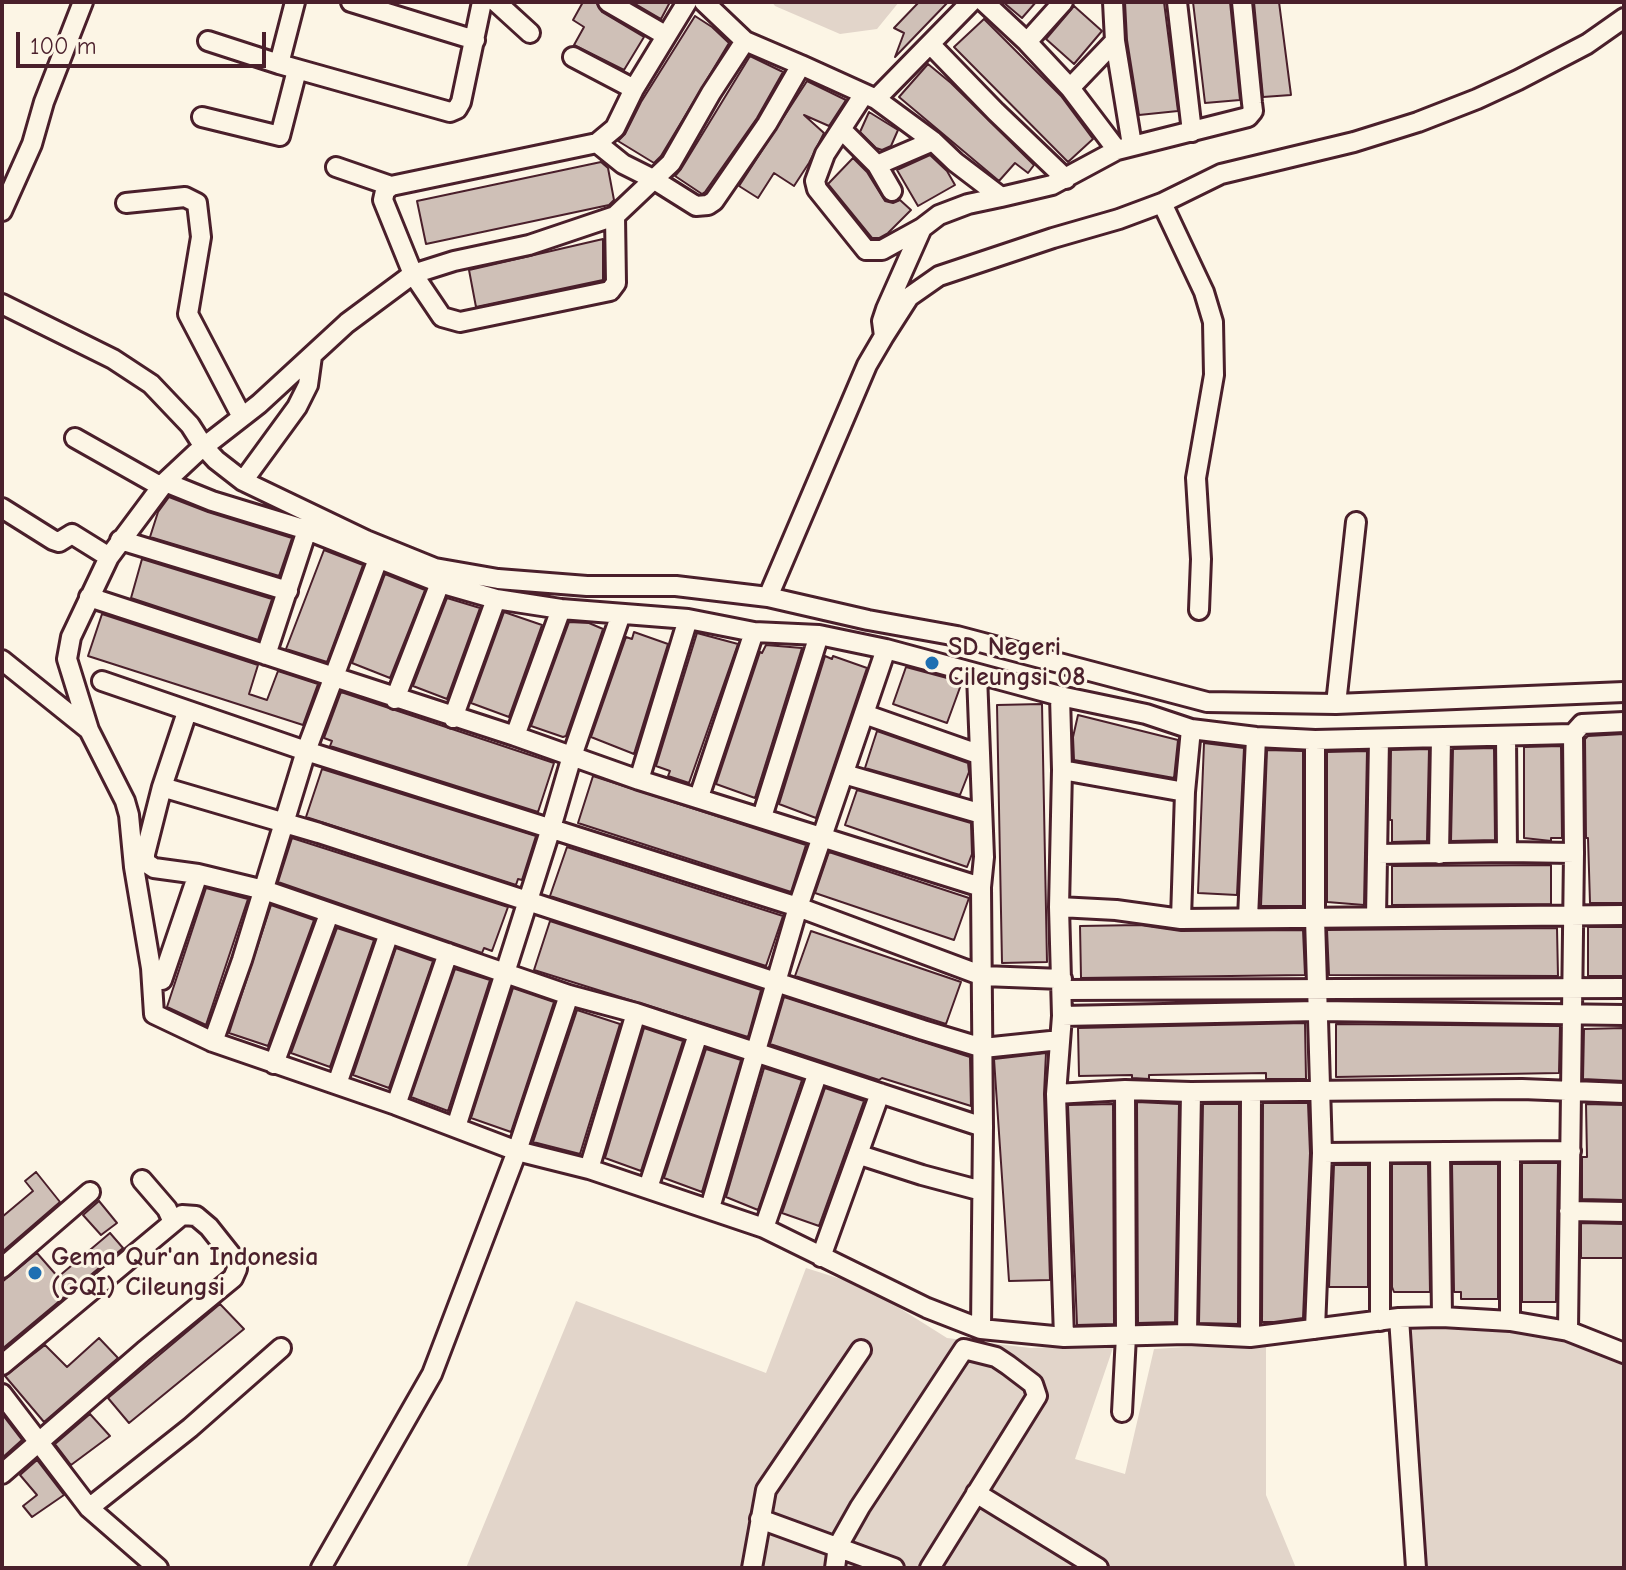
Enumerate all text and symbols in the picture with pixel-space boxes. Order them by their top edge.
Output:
scale bar [20,16,270,66]
text: 100 m [30,32,97,60]
place label: SD Negeri Cileungsi 08 [948,632,1085,694]
marker: SD Negeri Cileungsi 08 [923,654,941,672]
place label: Gema Qur'an Indonesia (GQI) Cileungsi [51,1242,318,1304]
marker: Gema Qur'an Indonesia (GQI) Cileungsi [26,1264,44,1282]

